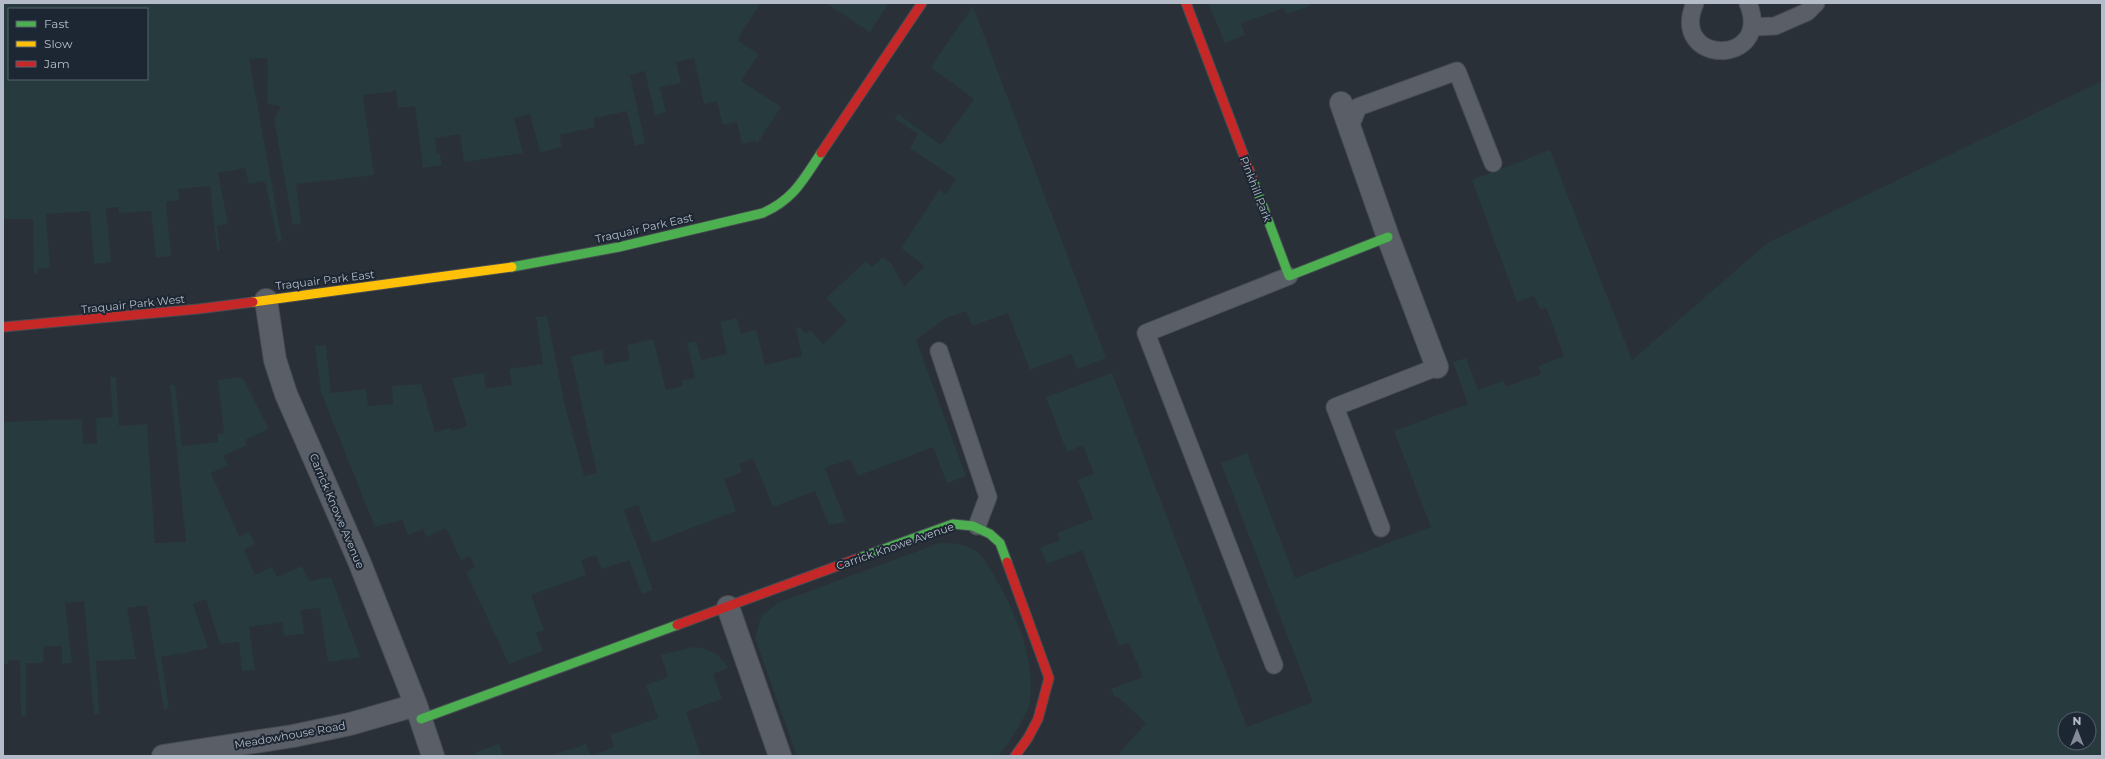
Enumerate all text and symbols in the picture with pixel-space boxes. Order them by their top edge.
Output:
legend [8,8,148,80]
text: Fast [44,16,69,31]
text: Slow [44,36,73,51]
text: Jam [43,56,70,71]
street label: Pinkhill Park [1237,154,1275,224]
street label: Traquair Park East [594,210,695,246]
street label: Traquair Park East [275,267,376,293]
street label: Traquair Park West [80,292,186,316]
street label: Carrick Knowe Avenue [306,451,368,571]
street label: Carrick Knowe Avenue [834,519,956,573]
north arrow [2057,711,2097,751]
text: N [2073,714,2081,728]
street label: Meadowhouse Road [233,718,347,752]

